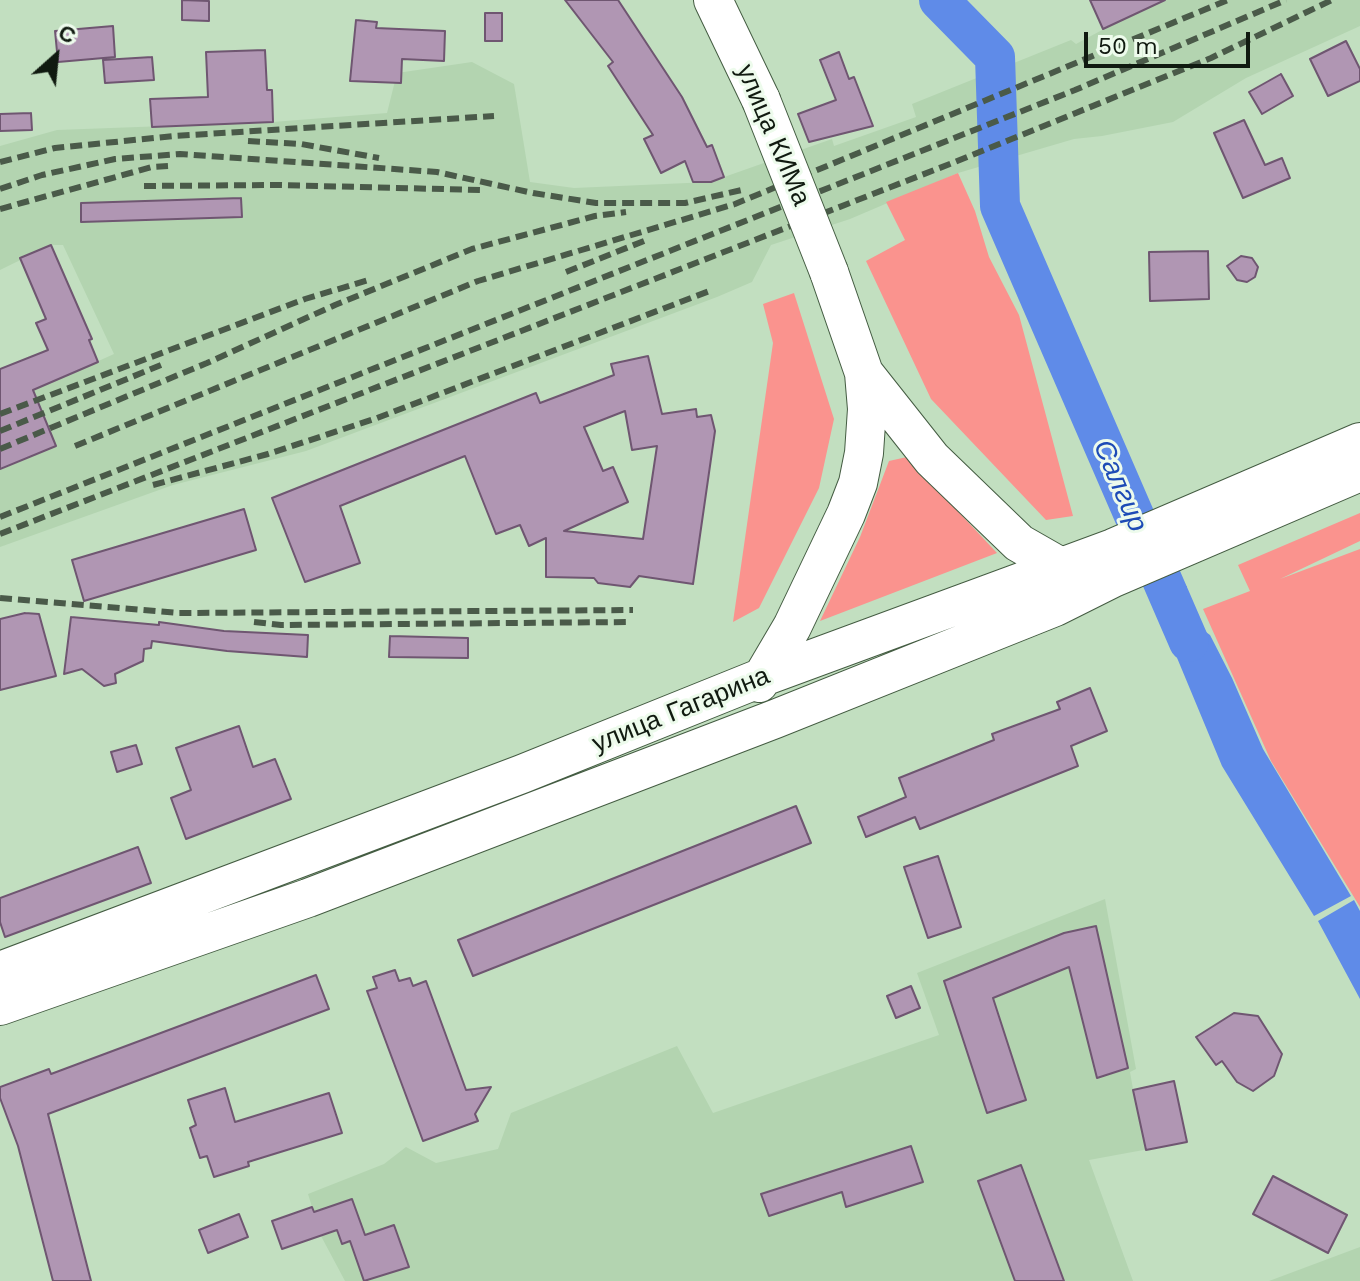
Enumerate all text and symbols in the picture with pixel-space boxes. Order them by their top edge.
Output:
north arrow [16,16,96,96]
scale bar [1088,16,1254,66]
text: С [54,19,80,49]
text: 50 m [1098,32,1158,60]
street label: улица КИМа [729,60,817,210]
water label: Салгир [1086,435,1154,537]
street label: улица Гагарина [588,660,774,760]

